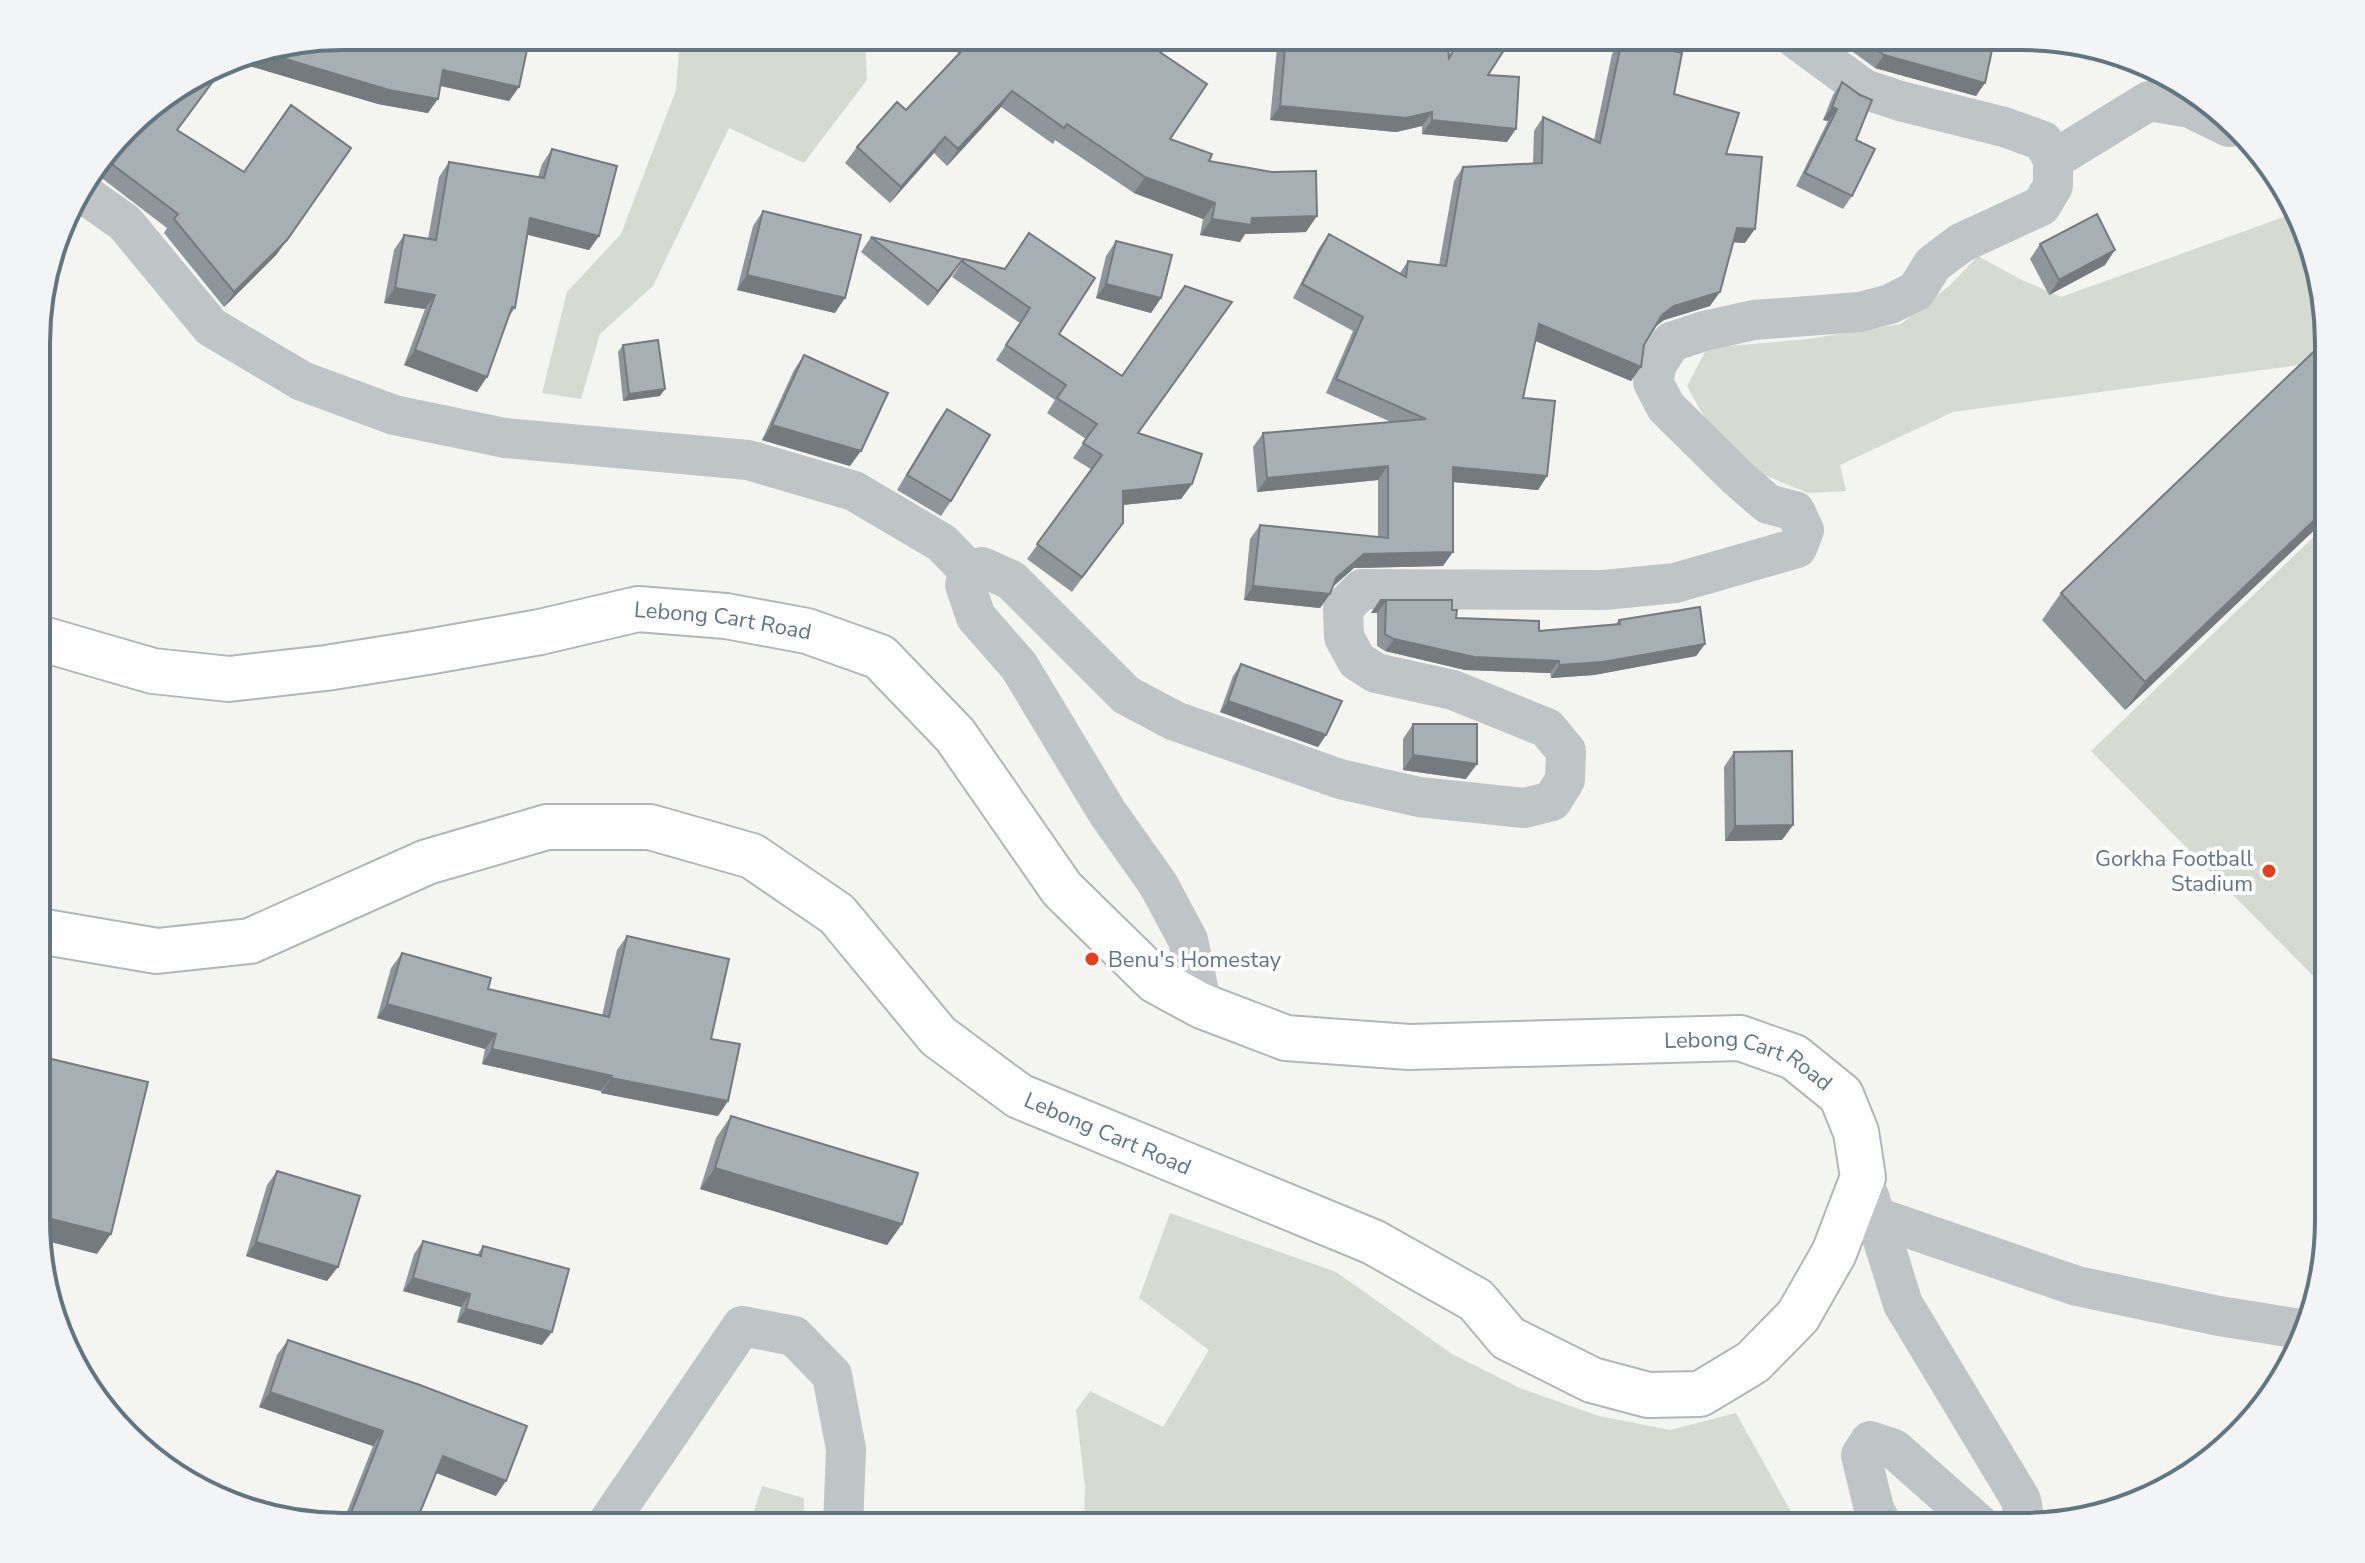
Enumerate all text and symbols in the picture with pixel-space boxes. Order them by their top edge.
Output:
street label: Lebong Cart Road [633,595,814,648]
place label: Gorkha Football Stadium [2095,844,2253,899]
marker: Gorkha Football Stadium [2260,862,2278,880]
place label: Benu's Homestay [1108,945,1282,975]
marker: Benu's Homestay [1083,950,1101,968]
street label: Lebong Cart Road [1664,1024,1838,1098]
street label: Lebong Cart Road [1019,1085,1196,1183]

